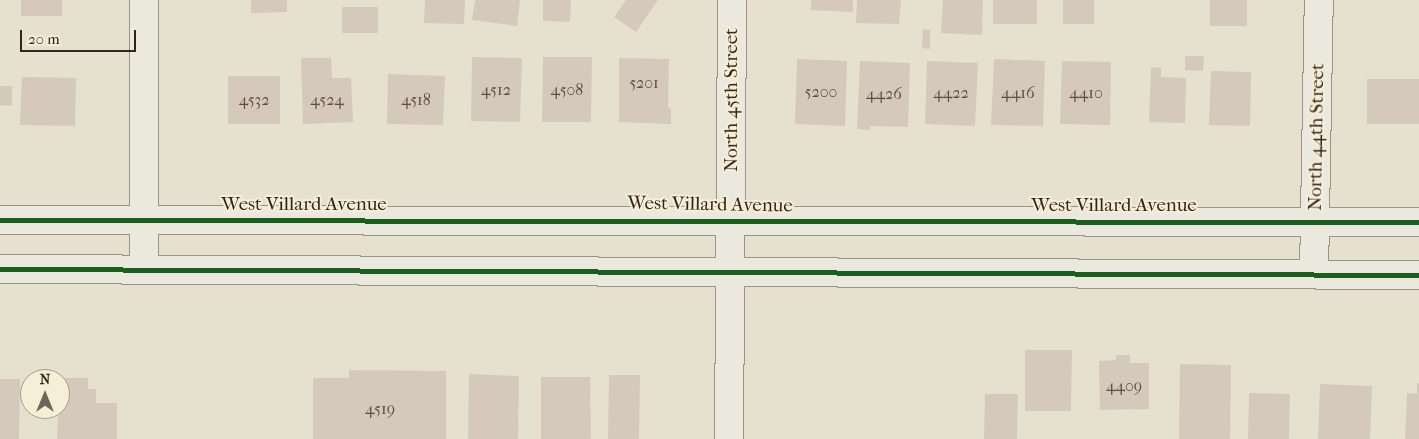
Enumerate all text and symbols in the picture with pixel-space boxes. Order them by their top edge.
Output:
scale bar [22,20,139,52]
street label: North 45th Street [721,28,743,172]
text: 20 m [28,30,60,48]
street label: North 44th Street [1304,63,1330,211]
house number: 5201 [629,73,659,93]
house number: 4512 [481,80,511,100]
house number: 4508 [551,80,583,100]
house number: 5200 [805,82,837,102]
house number: 4422 [933,83,969,103]
house number: 4416 [1001,83,1035,103]
house number: 4410 [1069,83,1103,103]
house number: 4426 [866,84,902,104]
house number: 4532 [239,90,269,110]
house number: 4524 [310,90,344,110]
house number: 4518 [401,90,431,110]
street label: West Villard Avenue [627,192,793,218]
street label: West Villard Avenue [221,194,387,216]
street label: West Villard Avenue [1031,195,1197,217]
north arrow [20,369,70,419]
text: N [40,371,50,388]
house number: 4409 [1106,376,1142,396]
house number: 4519 [365,399,395,419]

